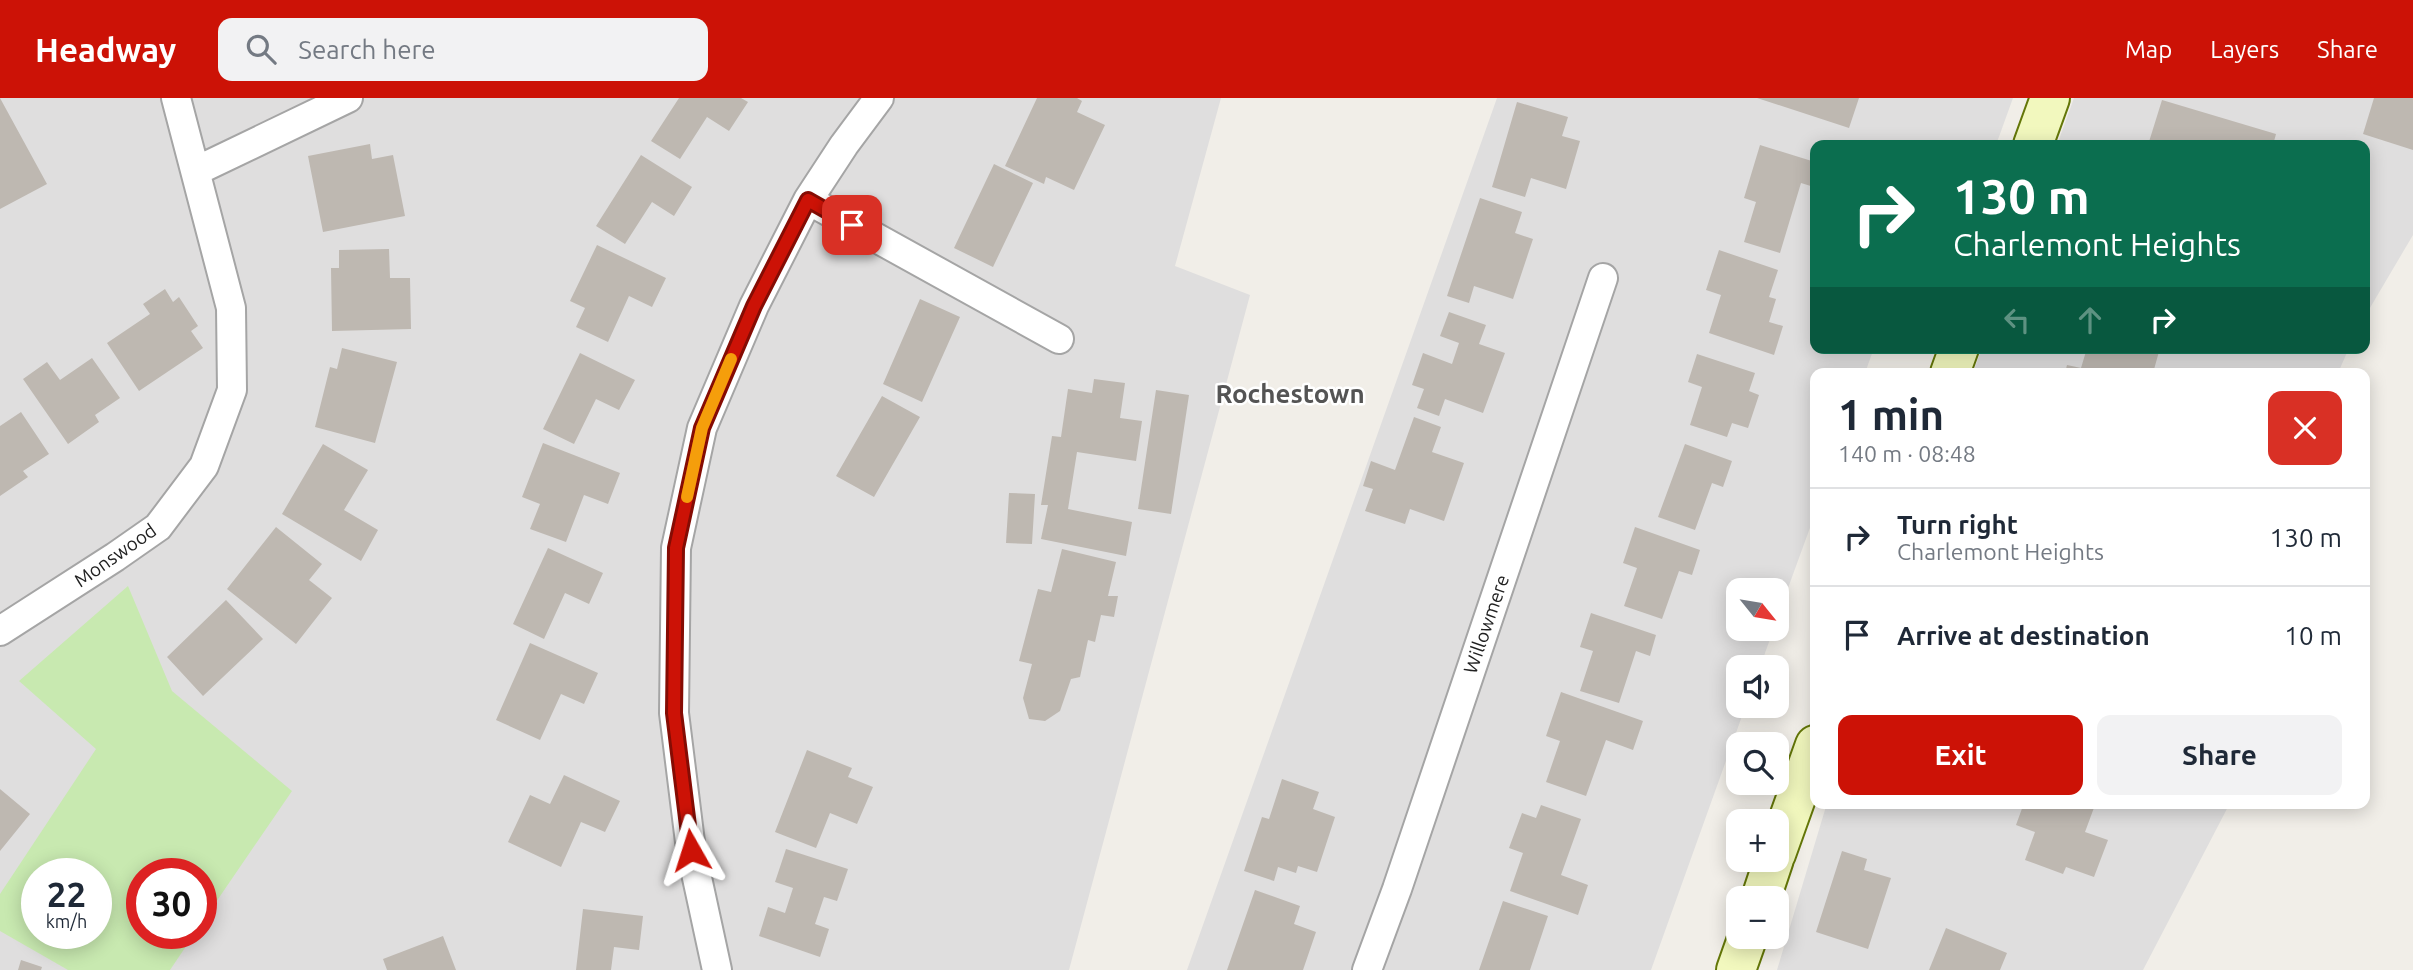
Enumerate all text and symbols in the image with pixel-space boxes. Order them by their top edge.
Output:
search box [218,18,708,81]
icon: search [242,30,280,68]
text: Headway [35,31,176,68]
text: Search here [298,35,436,64]
text: Map [2125,36,2172,63]
text: Layers [2210,36,2279,63]
text: Share [2317,36,2378,63]
icon: right [1838,168,1929,259]
text: 130 m [1953,168,2090,223]
pin [822,195,882,255]
icon: arrive [833,206,871,244]
text: Charlemont Heights [1953,226,2241,262]
icon: left [1998,301,2036,339]
icon: ahead [2071,301,2109,339]
icon: right [2144,301,2182,339]
district label: Rochestown [1215,379,1365,408]
text: 1 min [1838,391,1944,438]
button: close [2268,391,2342,465]
text: 140 m · 08:48 [1838,441,1976,466]
text: Turn right [1897,510,2018,539]
icon: right [1838,518,1876,556]
street label: Monswood [70,519,160,591]
text: 130 m [2270,523,2342,552]
text: Charlemont Heights [1897,539,2104,564]
street label: Willowmere [1459,572,1513,676]
north arrow [1726,578,1788,640]
map controls [1726,578,1789,949]
icon: arrive [1838,616,1876,654]
text: Arrive at destination [1897,621,2150,650]
text: 10 m [2284,621,2342,650]
button: sound [1726,655,1789,718]
button: Exit [1838,715,2083,795]
button: Share [2097,715,2342,795]
button: search [1726,732,1789,795]
button: + [1726,809,1789,872]
position arrow [654,813,728,887]
speed limit sign: 30 [126,858,217,949]
text: 22 [47,874,86,914]
button: − [1726,886,1789,949]
text: km/h [46,911,87,931]

